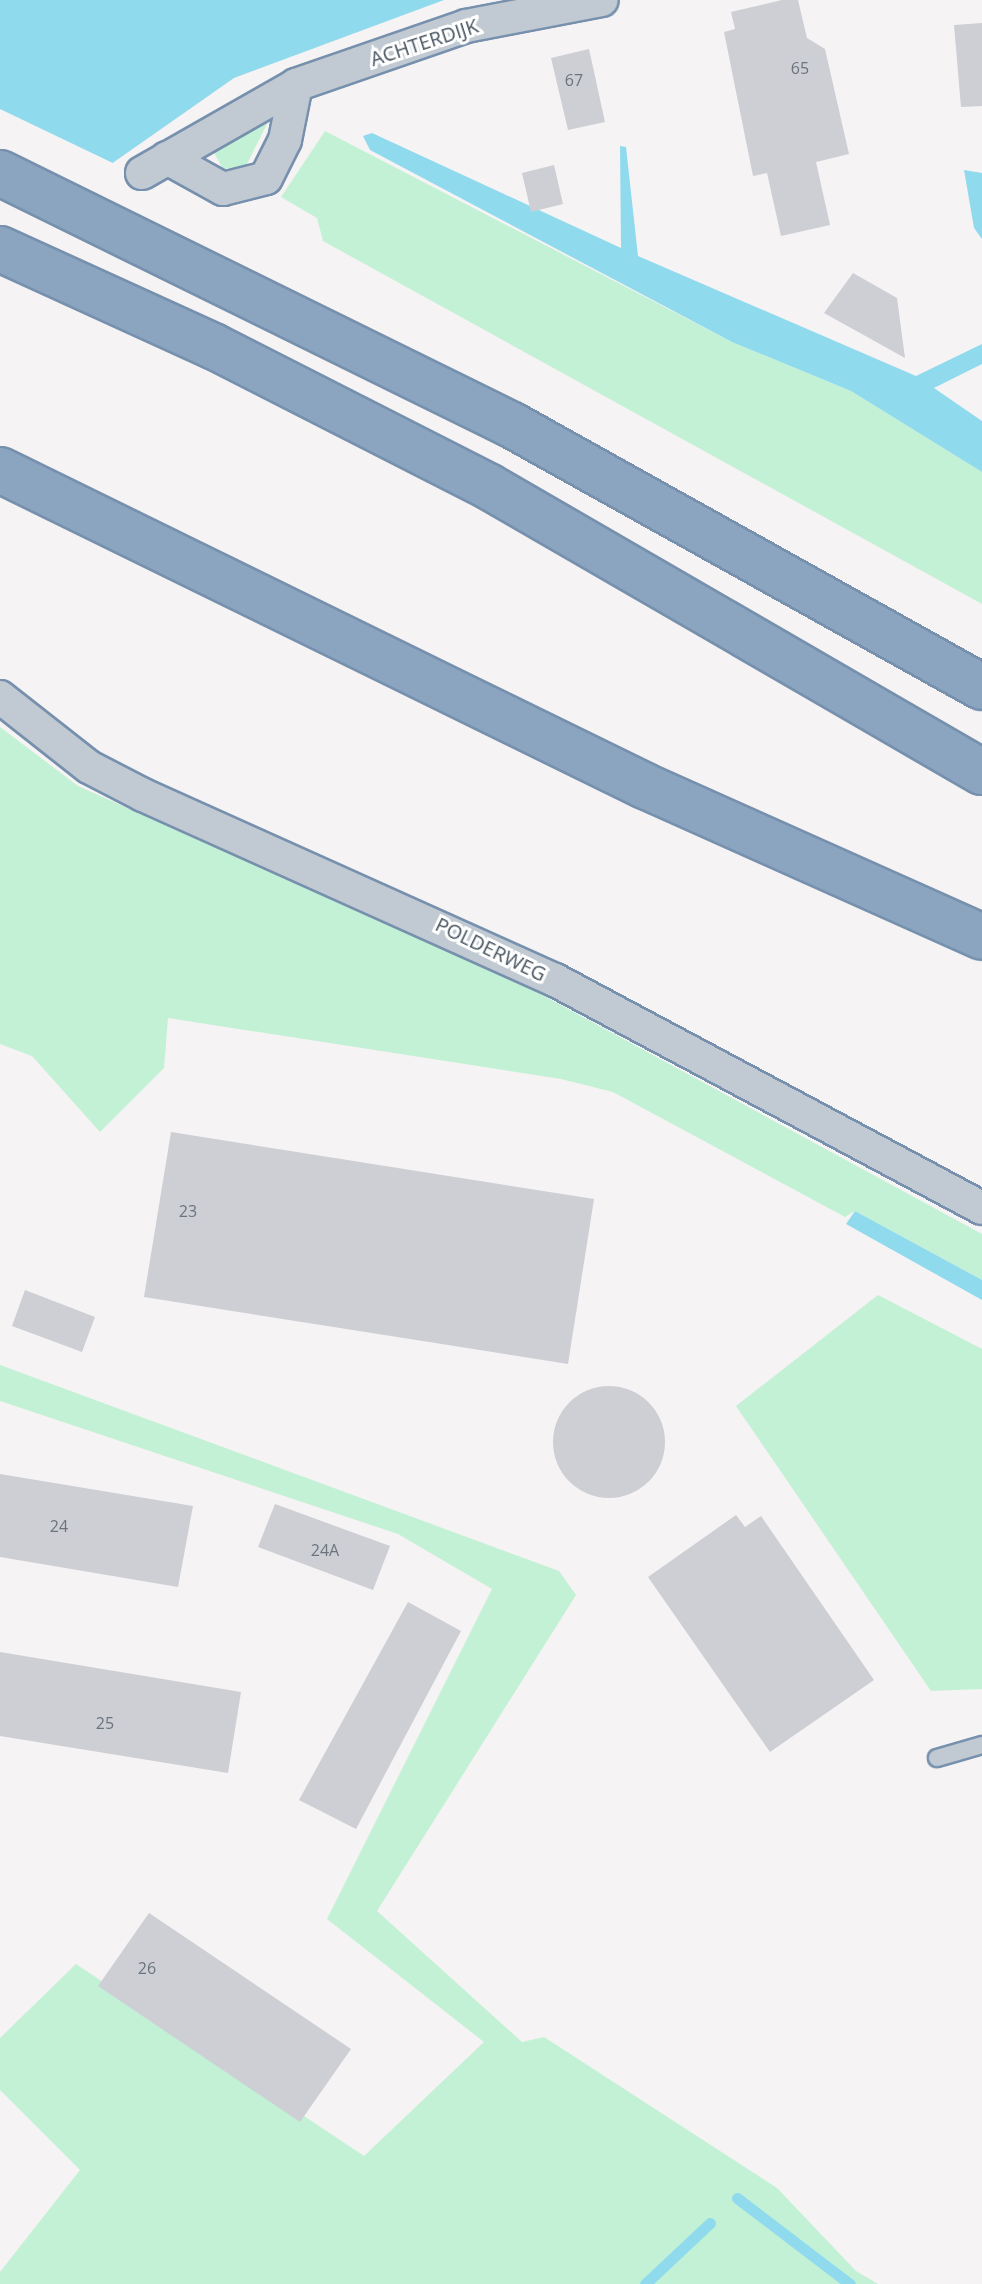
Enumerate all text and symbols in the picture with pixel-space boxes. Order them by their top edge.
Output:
street label: ACHTERDIJK [367,13,481,71]
house number: 65 [791,58,809,78]
house number: 67 [565,70,583,90]
street label: POLDERWEG [432,912,550,986]
house number: 23 [179,1201,197,1221]
house number: 24 [50,1516,68,1536]
house number: 24A [311,1540,339,1560]
house number: 25 [96,1713,114,1733]
house number: 26 [138,1958,156,1978]

